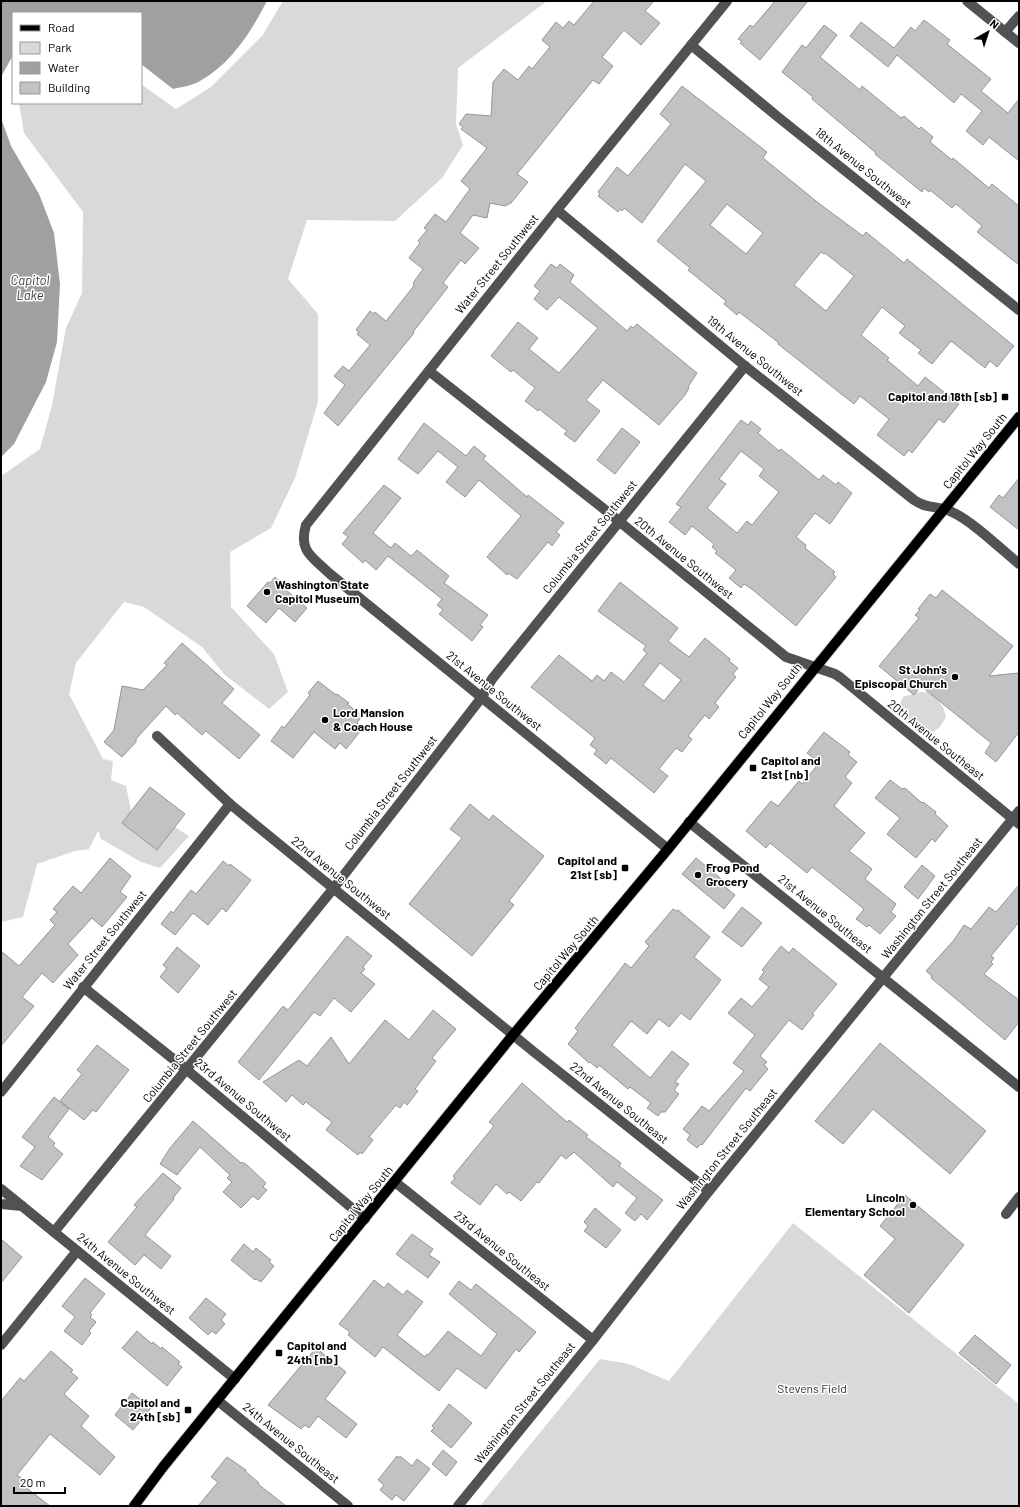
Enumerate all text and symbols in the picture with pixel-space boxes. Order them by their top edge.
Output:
legend [12,12,142,104]
north arrow [968,12,1008,52]
text: N [988,16,1002,31]
text: Road [48,20,75,34]
text: Park [48,40,72,54]
text: Water [48,60,80,74]
text: Building [48,80,90,94]
street label: 18th Avenue Southwest [813,124,915,210]
street label: Water Street Southwest [452,211,541,316]
water label: Capitol Lake [11,272,49,303]
street label: 19th Avenue Southwest [705,312,807,398]
place label: Capitol and 18th [sb] [888,389,997,403]
marker: Capitol and 18th [sb] [1000,392,1010,402]
street label: Capitol Way South [939,410,1009,491]
street label: Columbia Street Southwest [539,477,639,596]
street label: 20th Avenue Southwest [633,513,737,601]
place label: Washington State Capitol Museum [275,577,370,605]
marker: Washington State Capitol Museum [262,587,272,597]
street label: 21st Avenue Southwest [444,647,545,733]
street label: Capitol Way South [734,660,804,741]
place label: St John's Episcopal Church [855,662,947,690]
marker: St John's Episcopal Church [950,672,960,682]
street label: 20th Avenue Southeast [885,696,988,783]
place label: Lord Mansion & Coach House [333,705,413,733]
marker: Lord Mansion & Coach House [320,715,330,725]
street label: Columbia Street Southwest [341,732,439,853]
place label: Capitol and 21st [nb] [761,753,821,781]
marker: Capitol and 21st [nb] [748,763,758,773]
street label: 22nd Avenue Southwest [289,833,394,922]
street label: Washington Street Southeast [878,834,985,961]
place label: Capitol and 21st [sb] [557,853,617,881]
place label: Frog Pond Grocery [706,860,760,888]
marker: Capitol and 21st [sb] [620,863,630,873]
marker: Frog Pond Grocery [693,870,703,880]
street label: 21st Avenue Southeast [776,871,875,955]
street label: Water Street Southwest [60,887,149,992]
street label: Capitol Way South [530,912,601,993]
street label: Columbia Street Southwest [139,986,239,1105]
street label: 23rd Avenue Southwest [192,1055,295,1144]
street label: 22nd Avenue Southeast [568,1058,671,1146]
street label: Washington Street Southeast [673,1085,780,1212]
street label: Capitol Way South [325,1163,395,1244]
place label: Lincoln Elementary School [805,1190,905,1218]
marker: Lincoln Elementary School [908,1200,918,1210]
street label: 23rd Avenue Southeast [452,1207,554,1293]
street label: 24th Avenue Southwest [75,1229,179,1317]
place label: Capitol and 24th [nb] [287,1338,347,1366]
street label: Washington Street Southeast [471,1339,578,1466]
marker: Capitol and 24th [nb] [274,1348,284,1358]
park label: Stevens Field [777,1381,847,1395]
place label: Capitol and 24th [sb] [120,1395,180,1423]
street label: 24th Avenue Southeast [241,1399,343,1485]
marker: Capitol and 24th [sb] [183,1405,193,1415]
scale bar [14,1469,65,1495]
text: 20 m [20,1475,46,1489]

